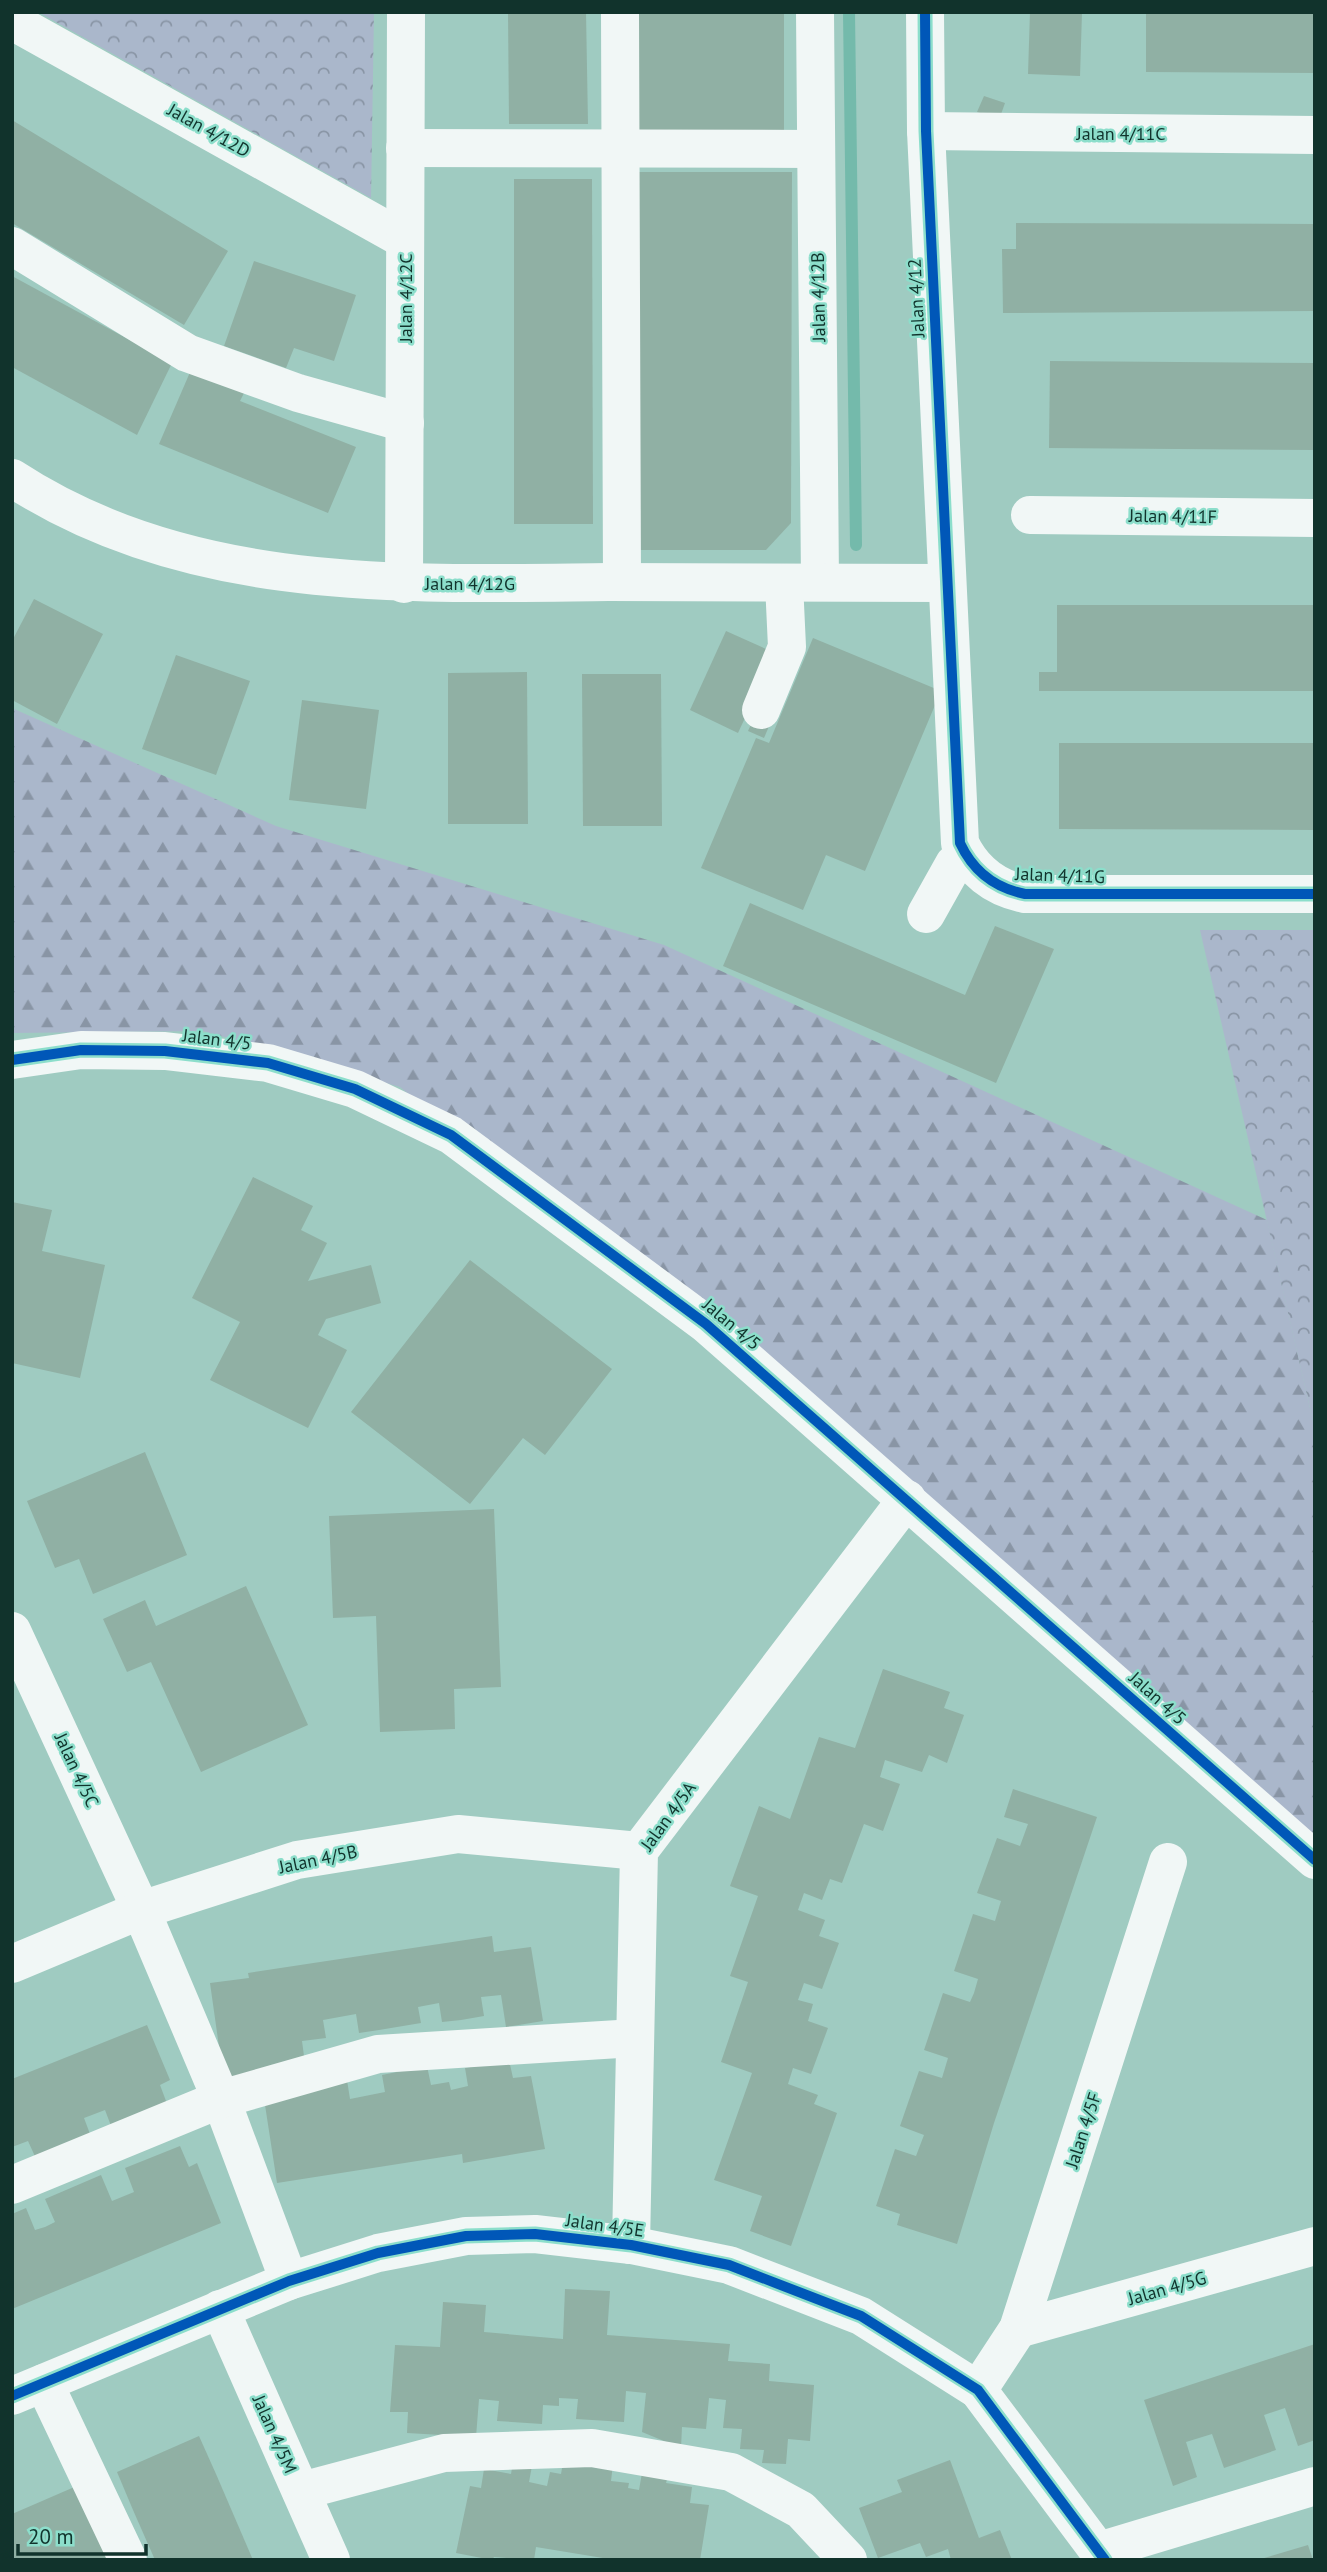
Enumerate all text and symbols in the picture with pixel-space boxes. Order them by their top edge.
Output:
street label: Jalan 4/12D [163,98,254,162]
street label: Jalan 4/11C [1075,122,1166,145]
street label: Jalan 4/12B [806,252,830,343]
street label: Jalan 4/12C [394,253,417,344]
street label: Jalan 4/12 [902,258,930,339]
street label: Jalan 4/11F [1128,504,1217,528]
street label: Jalan 4/12G [424,572,515,595]
street label: Jalan 4/11G [1014,862,1105,888]
street label: Jalan 4/5 [180,1023,253,1055]
street label: Jalan 4/5 [697,1292,766,1355]
street label: Jalan 4/5 [1124,1666,1191,1730]
street label: Jalan 4/5C [49,1728,104,1811]
street label: Jalan 4/5A [635,1777,701,1856]
street label: Jalan 4/5B [276,1839,359,1879]
street label: Jalan 4/5F [1060,2089,1106,2172]
street label: Jalan 4/5E [563,2208,646,2242]
street label: Jalan 4/5G [1124,2266,1209,2310]
street label: Jalan 4/5M [247,2390,302,2477]
scale bar [18,2512,145,2556]
text: 20 m [28,2523,74,2550]

